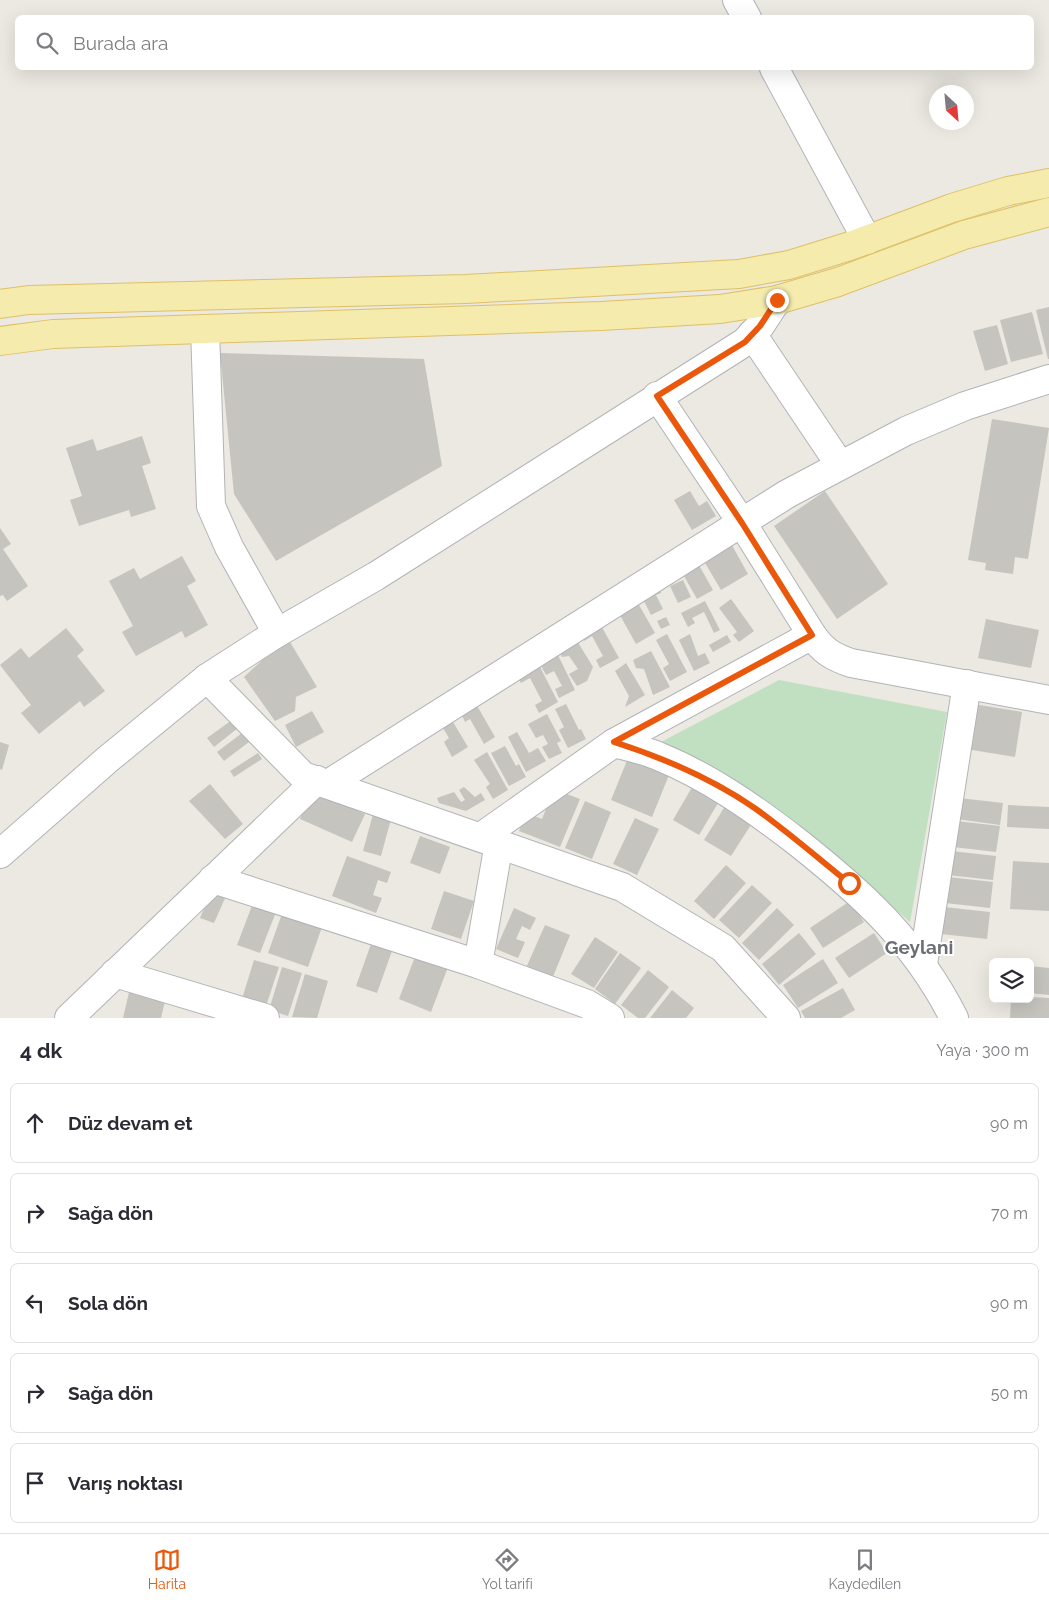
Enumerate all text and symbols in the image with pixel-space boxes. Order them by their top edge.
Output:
search box [15,15,1034,70]
icon: search [33,29,61,57]
text: Burada ara [73,32,168,54]
north arrow [929,85,974,130]
route end [766,289,789,312]
route start [838,872,861,895]
district label: Geylani [885,936,953,958]
map controls [989,958,1034,1003]
button: layers [989,958,1034,1003]
text: 4 dk [20,1038,62,1063]
text: Yaya · 300 m [936,1041,1029,1060]
icon: ahead [21,1109,49,1137]
text: Düz devam et [68,1112,193,1134]
text: 90 m [990,1114,1028,1133]
icon: right [21,1199,49,1227]
text: Sağa dön [68,1202,153,1224]
text: 70 m [991,1204,1028,1223]
icon: left [21,1289,49,1317]
text: Sola dön [68,1292,148,1314]
text: 90 m [990,1294,1028,1313]
icon: right [21,1379,49,1407]
text: Sağa dön [68,1382,153,1404]
text: 50 m [991,1384,1028,1403]
icon: arrive [21,1469,49,1497]
text: Varış noktası [68,1472,183,1494]
tab: Harita [148,1546,186,1592]
tab: Yol tarifi [482,1546,533,1592]
tab: Kaydedilen [829,1546,901,1592]

